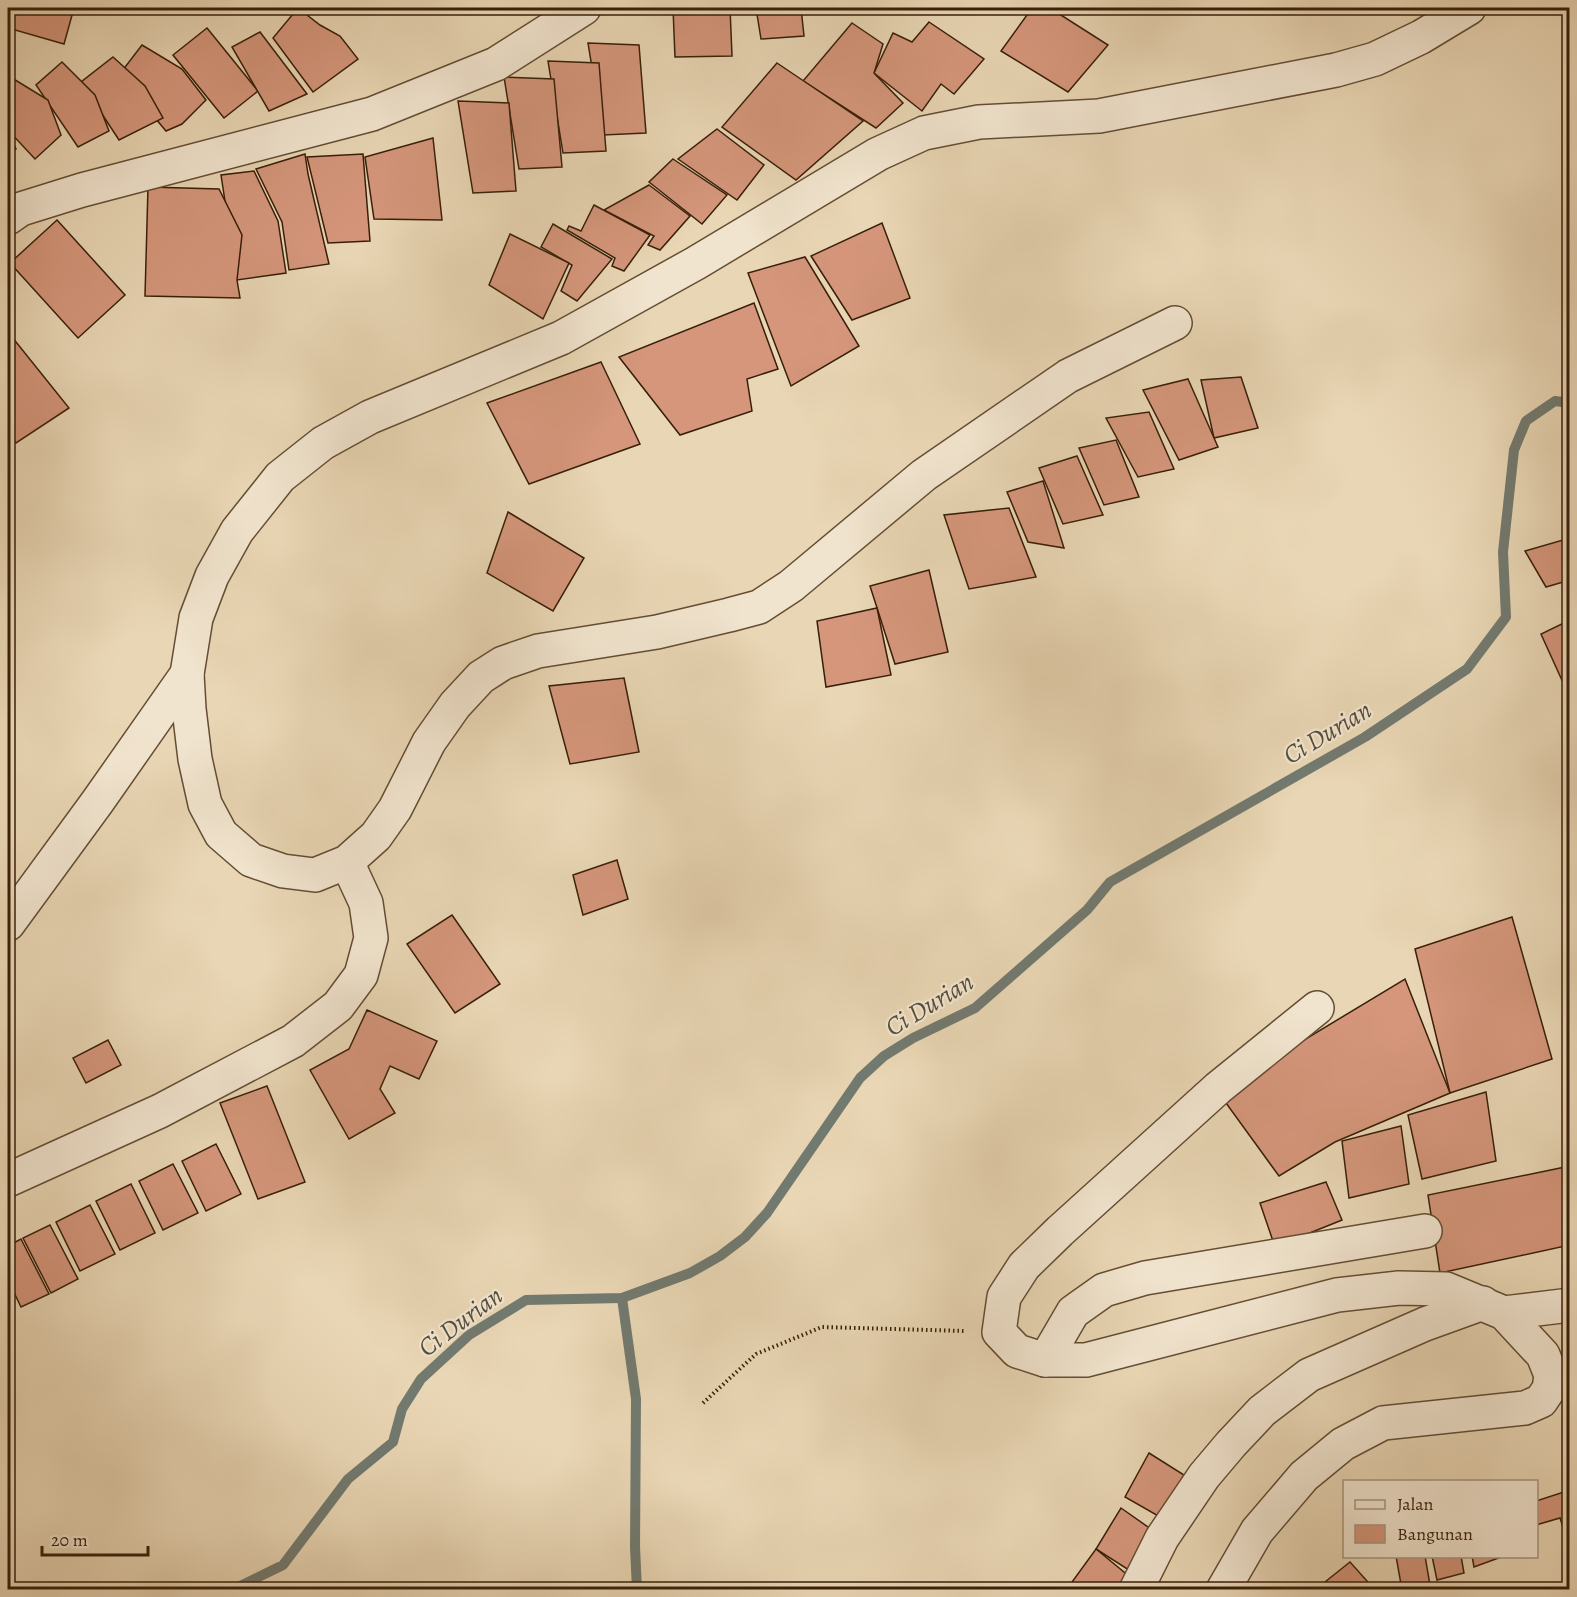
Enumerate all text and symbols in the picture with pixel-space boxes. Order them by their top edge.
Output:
water label: Ci Durian [1277,692,1378,773]
water label: Ci Durian [879,964,980,1045]
water label: Ci Durian [411,1278,510,1365]
legend [1343,1480,1538,1558]
text: Jalan [1397,1492,1434,1516]
scale bar [42,1519,148,1557]
text: Bangunan [1397,1522,1473,1546]
text: 20 m [51,1528,88,1552]

